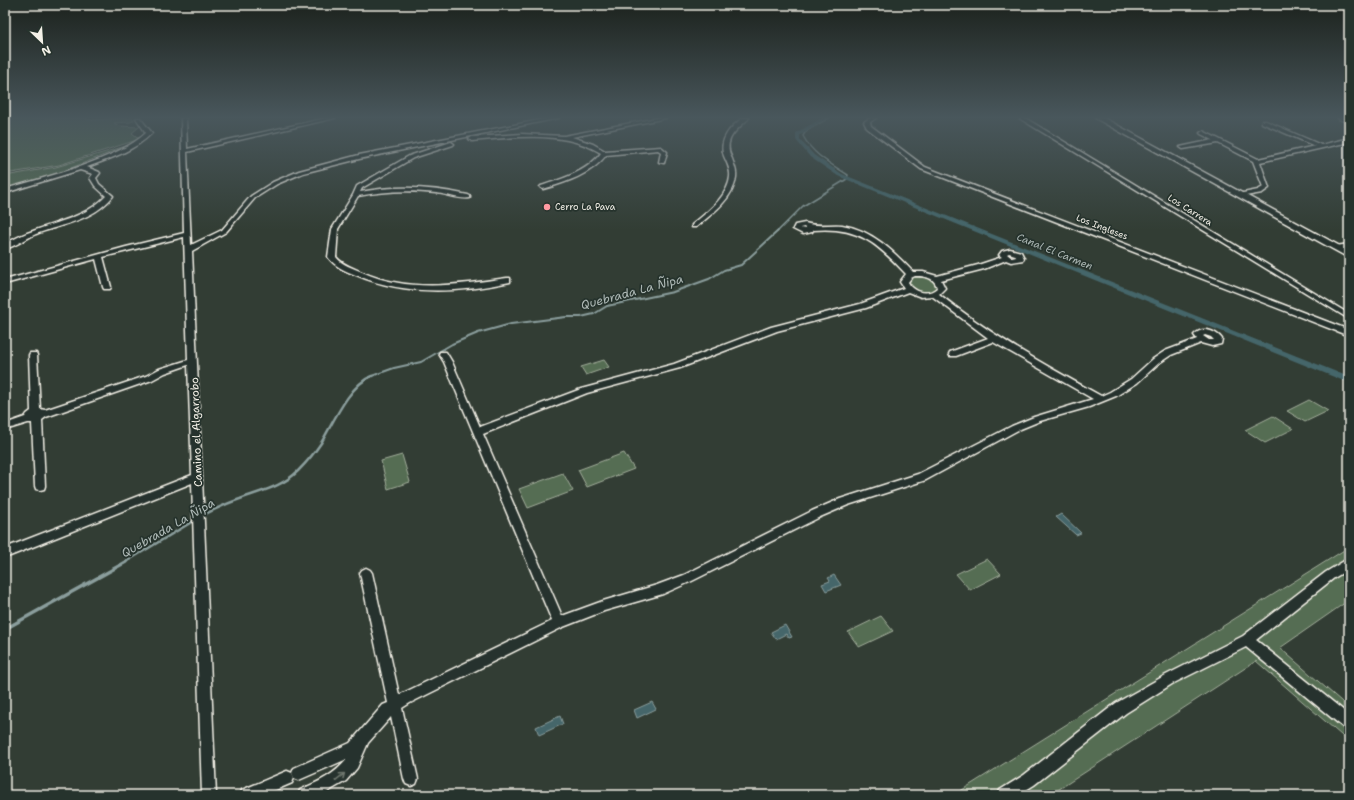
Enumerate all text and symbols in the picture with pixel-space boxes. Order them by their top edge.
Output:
north arrow [22,22,62,62]
text: N [39,42,53,59]
street label: Los Carrera [1165,192,1215,229]
place label: Cerro La Pava [555,201,616,213]
marker: Cerro La Pava [542,202,552,212]
street label: Los Ingleses [1074,212,1130,242]
water label: Canal El Carmen [1015,230,1095,273]
water label: Quebrada La Ñipa [579,271,685,313]
street label: Camino el Algarrobo [187,377,206,487]
water label: Quebrada La Ñipa [118,495,218,561]
one-way arrow [334,773,345,782]

